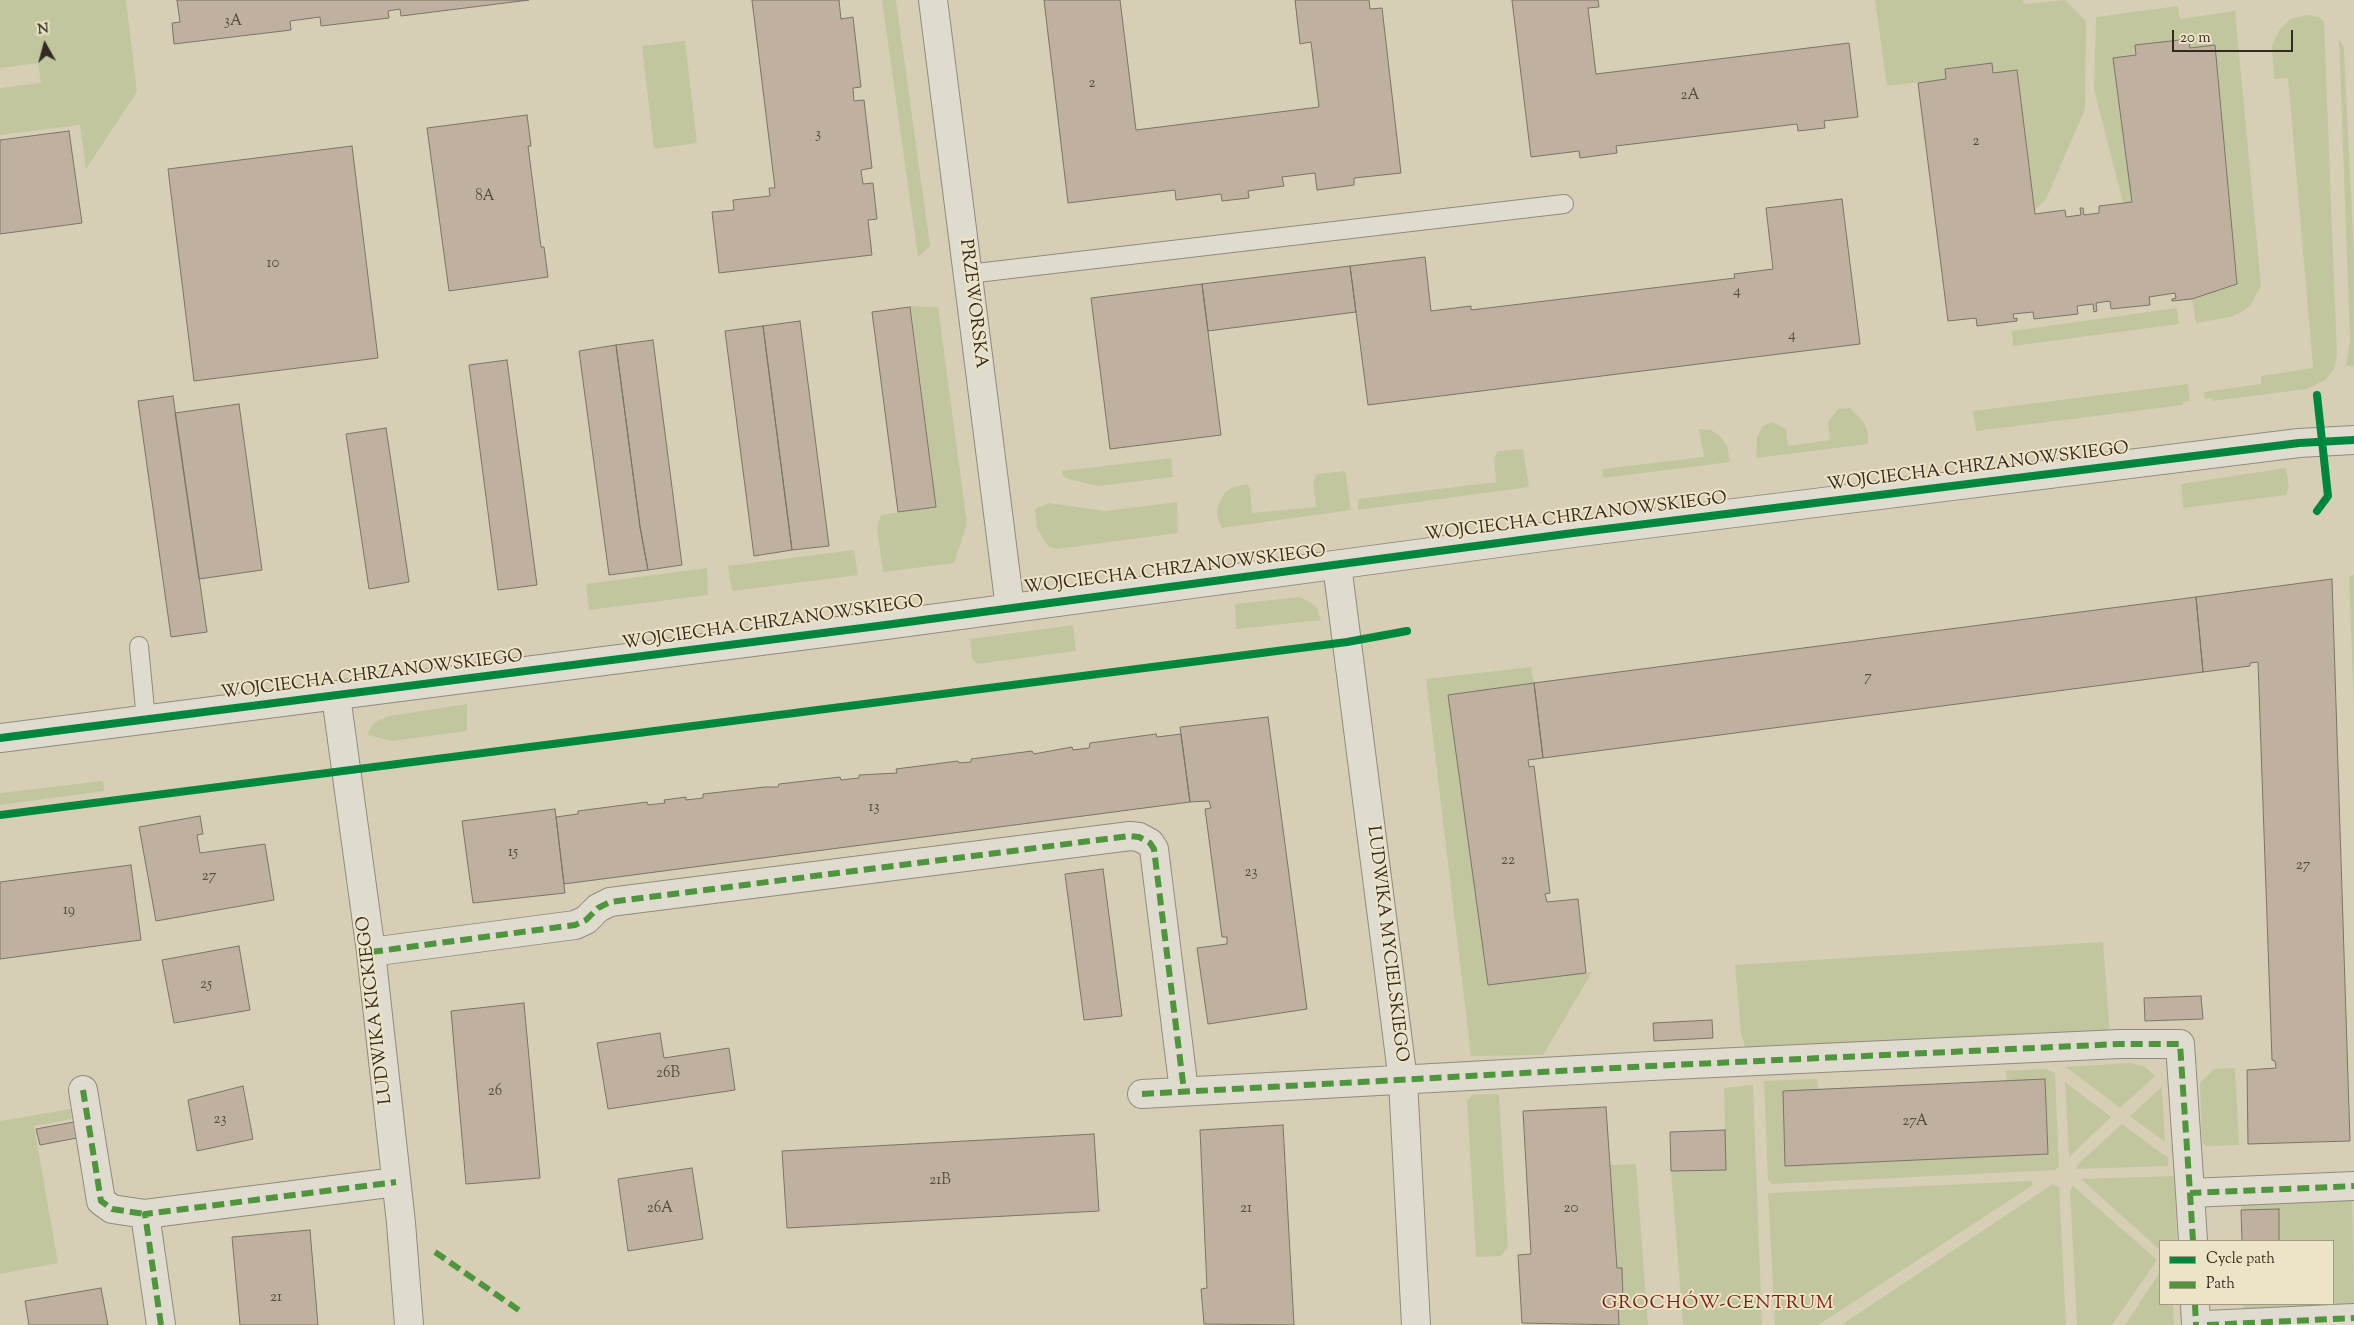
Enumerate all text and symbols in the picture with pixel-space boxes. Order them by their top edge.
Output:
house number: 3A [224,13,242,31]
north arrow [20,20,70,70]
text: N [36,20,50,41]
scale bar [2174,20,2295,52]
text: 20 m [2180,28,2211,49]
house number: 2 [1088,75,1096,93]
house number: 2A [1680,87,1700,105]
house number: 3 [815,126,821,144]
house number: 2 [1972,133,1980,151]
house number: 8A [475,188,495,206]
street label: PRZEWORSKA [953,238,991,370]
house number: 10 [267,255,279,273]
house number: 4 [1733,283,1741,301]
house number: 4 [1788,327,1796,345]
street label: WOJCIECHA CHRZANOWSKIEGO [1826,439,2130,497]
street label: WOJCIECHA CHRZANOWSKIEGO [1424,489,1728,547]
street label: WOJCIECHA CHRZANOWSKIEGO [1023,542,1327,600]
street label: WOJCIECHA CHRZANOWSKIEGO [621,592,925,656]
street label: WOJCIECHA CHRZANOWSKIEGO [220,647,524,705]
house number: 7 [1864,669,1872,687]
house number: 13 [868,799,880,817]
street label: LUDWIKA MYCIELSKIEGO [1361,825,1411,1063]
house number: 15 [508,844,518,862]
house number: 22 [1501,852,1515,870]
house number: 27 [2296,857,2310,875]
house number: 23 [1244,864,1258,882]
house number: 27 [202,868,216,886]
house number: 19 [63,902,75,920]
street label: LUDWIKA KICKIEGO [354,915,398,1105]
house number: 25 [200,976,212,994]
house number: 26B [656,1065,680,1083]
house number: 26 [488,1083,502,1101]
house number: 23 [213,1111,227,1129]
house number: 27A [1902,1113,1928,1131]
house number: 21B [929,1172,951,1190]
house number: 26A [647,1200,673,1218]
house number: 21 [1240,1200,1252,1218]
house number: 20 [1564,1200,1578,1218]
legend [2159,1240,2334,1305]
text: Cycle path [2206,1249,2275,1270]
text: Path [2206,1274,2235,1295]
house number: 21 [270,1289,282,1307]
district label: GROCHÓW-CENTRUM [1600,1294,1836,1316]

